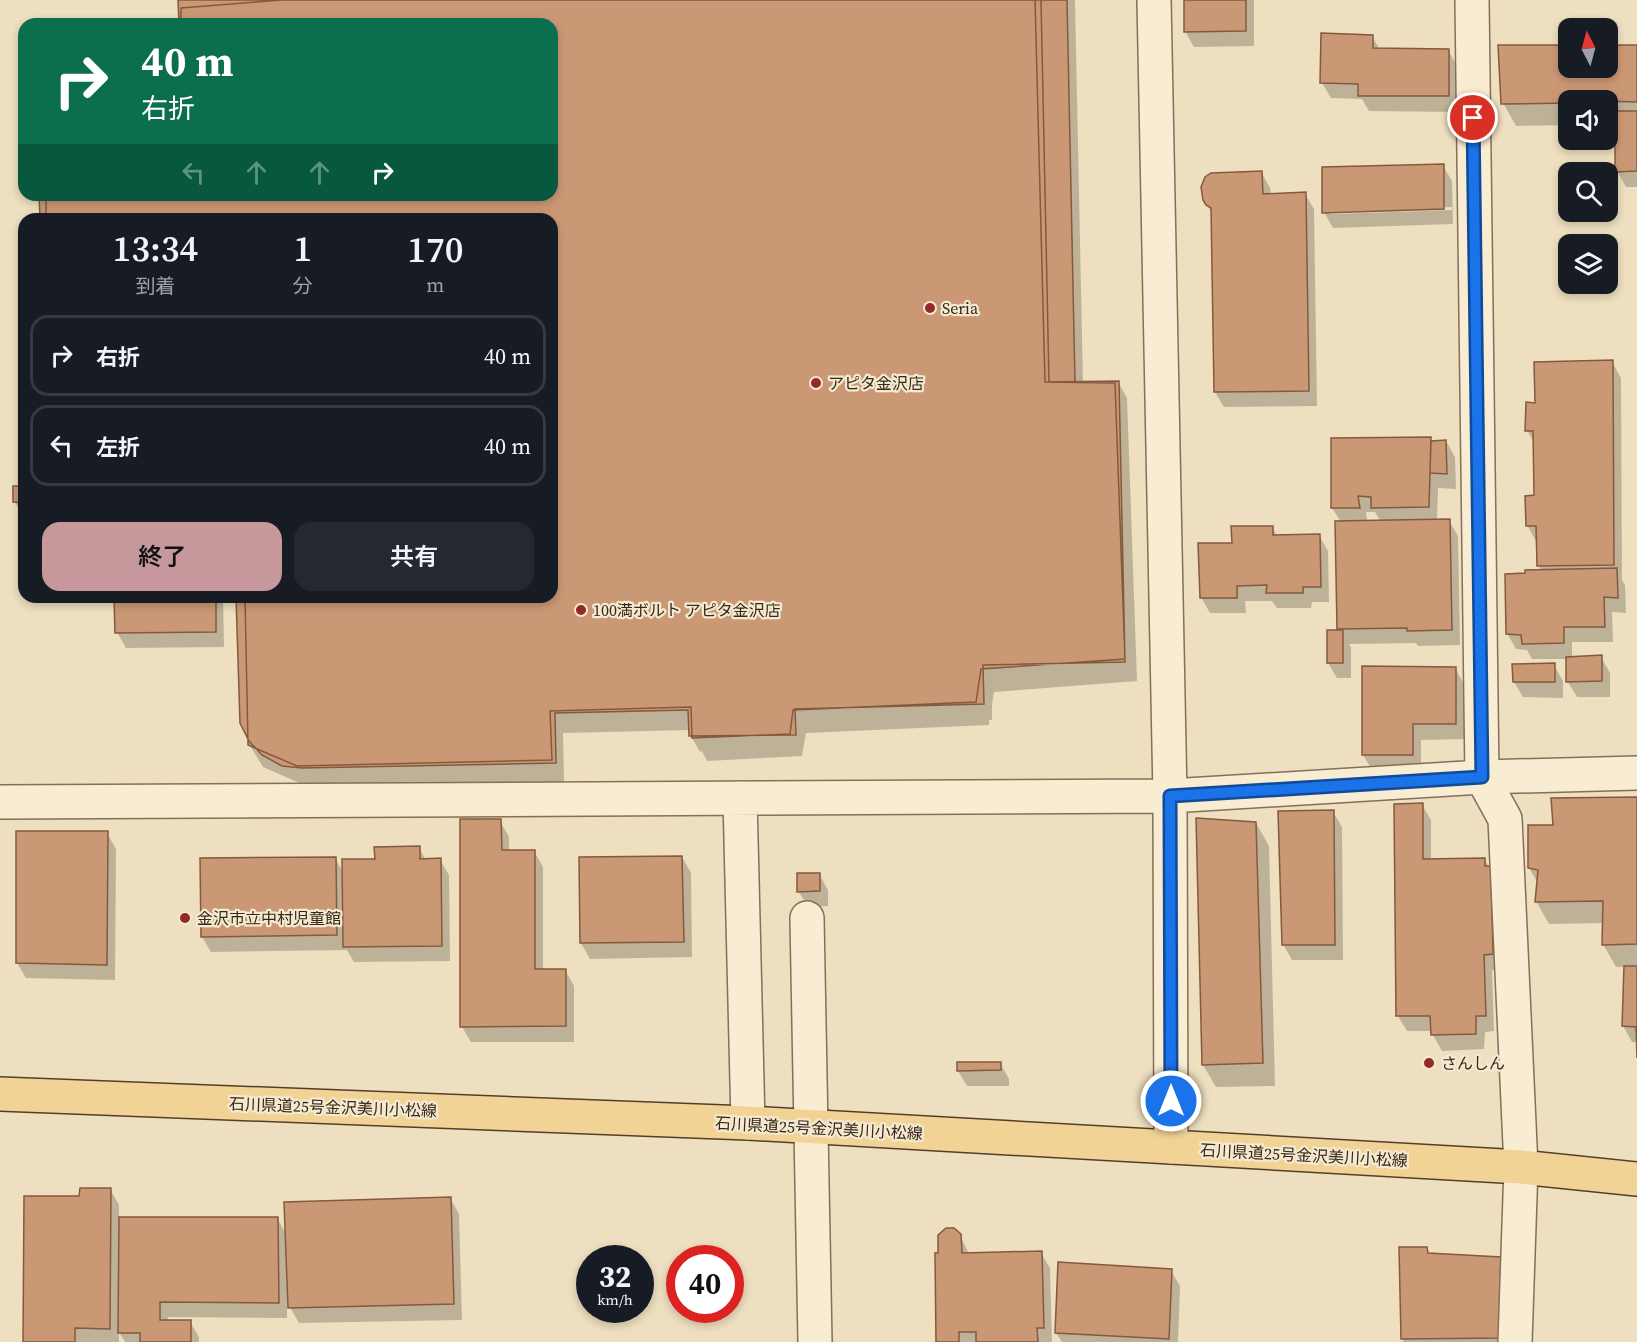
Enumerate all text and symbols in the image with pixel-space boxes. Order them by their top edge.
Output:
north arrow [1558,18,1618,78]
map controls [1558,18,1618,294]
text: 40 m [141,32,234,90]
icon: right [42,42,120,120]
text: 右折 [141,90,195,127]
button: sound [1558,90,1618,150]
pin [1447,92,1498,143]
icon: arrive [1456,101,1489,134]
icon: left [177,156,210,189]
icon: ahead [240,156,273,189]
icon: ahead [303,156,336,189]
icon: right [366,156,399,189]
button: search [1558,162,1618,222]
text: 13:34 [113,224,198,273]
text: 1 [293,224,312,273]
text: 170 [407,225,463,274]
button: layers [1558,234,1618,294]
text: m [426,271,444,299]
text: 到着 [135,272,175,300]
text: 分 [293,272,313,300]
place label: Seria [942,297,979,319]
marker: Seria [923,301,937,315]
icon: right [45,339,78,372]
text: 40 m [484,341,531,371]
text: 右折 [96,342,140,372]
place label: アピタ金沢店 [828,372,924,394]
marker: アピタ金沢店 [809,376,823,390]
icon: left [45,429,78,462]
text: 40 m [484,431,531,461]
text: 左折 [96,432,140,462]
button: 終了 [42,522,282,591]
button: 共有 [294,522,534,591]
place label: 100満ボルト アピタ金沢店 [593,599,781,621]
marker: 100満ボルト アピタ金沢店 [574,603,588,617]
place label: 金沢市立中村児童館 [197,907,341,929]
marker: 金沢市立中村児童館 [178,911,192,925]
place label: さんしん [1441,1052,1505,1074]
marker: さんしん [1422,1056,1436,1070]
position arrow [1139,1069,1203,1133]
street label: 石川県道25号金沢美川小松線 [229,1092,437,1122]
street label: 石川県道25号金沢美川小松線 [715,1112,923,1144]
street label: 石川県道25号金沢美川小松線 [1200,1139,1408,1171]
speed limit sign: 40 [666,1245,744,1323]
text: 32 [599,1256,631,1297]
text: km/h [597,1289,633,1310]

